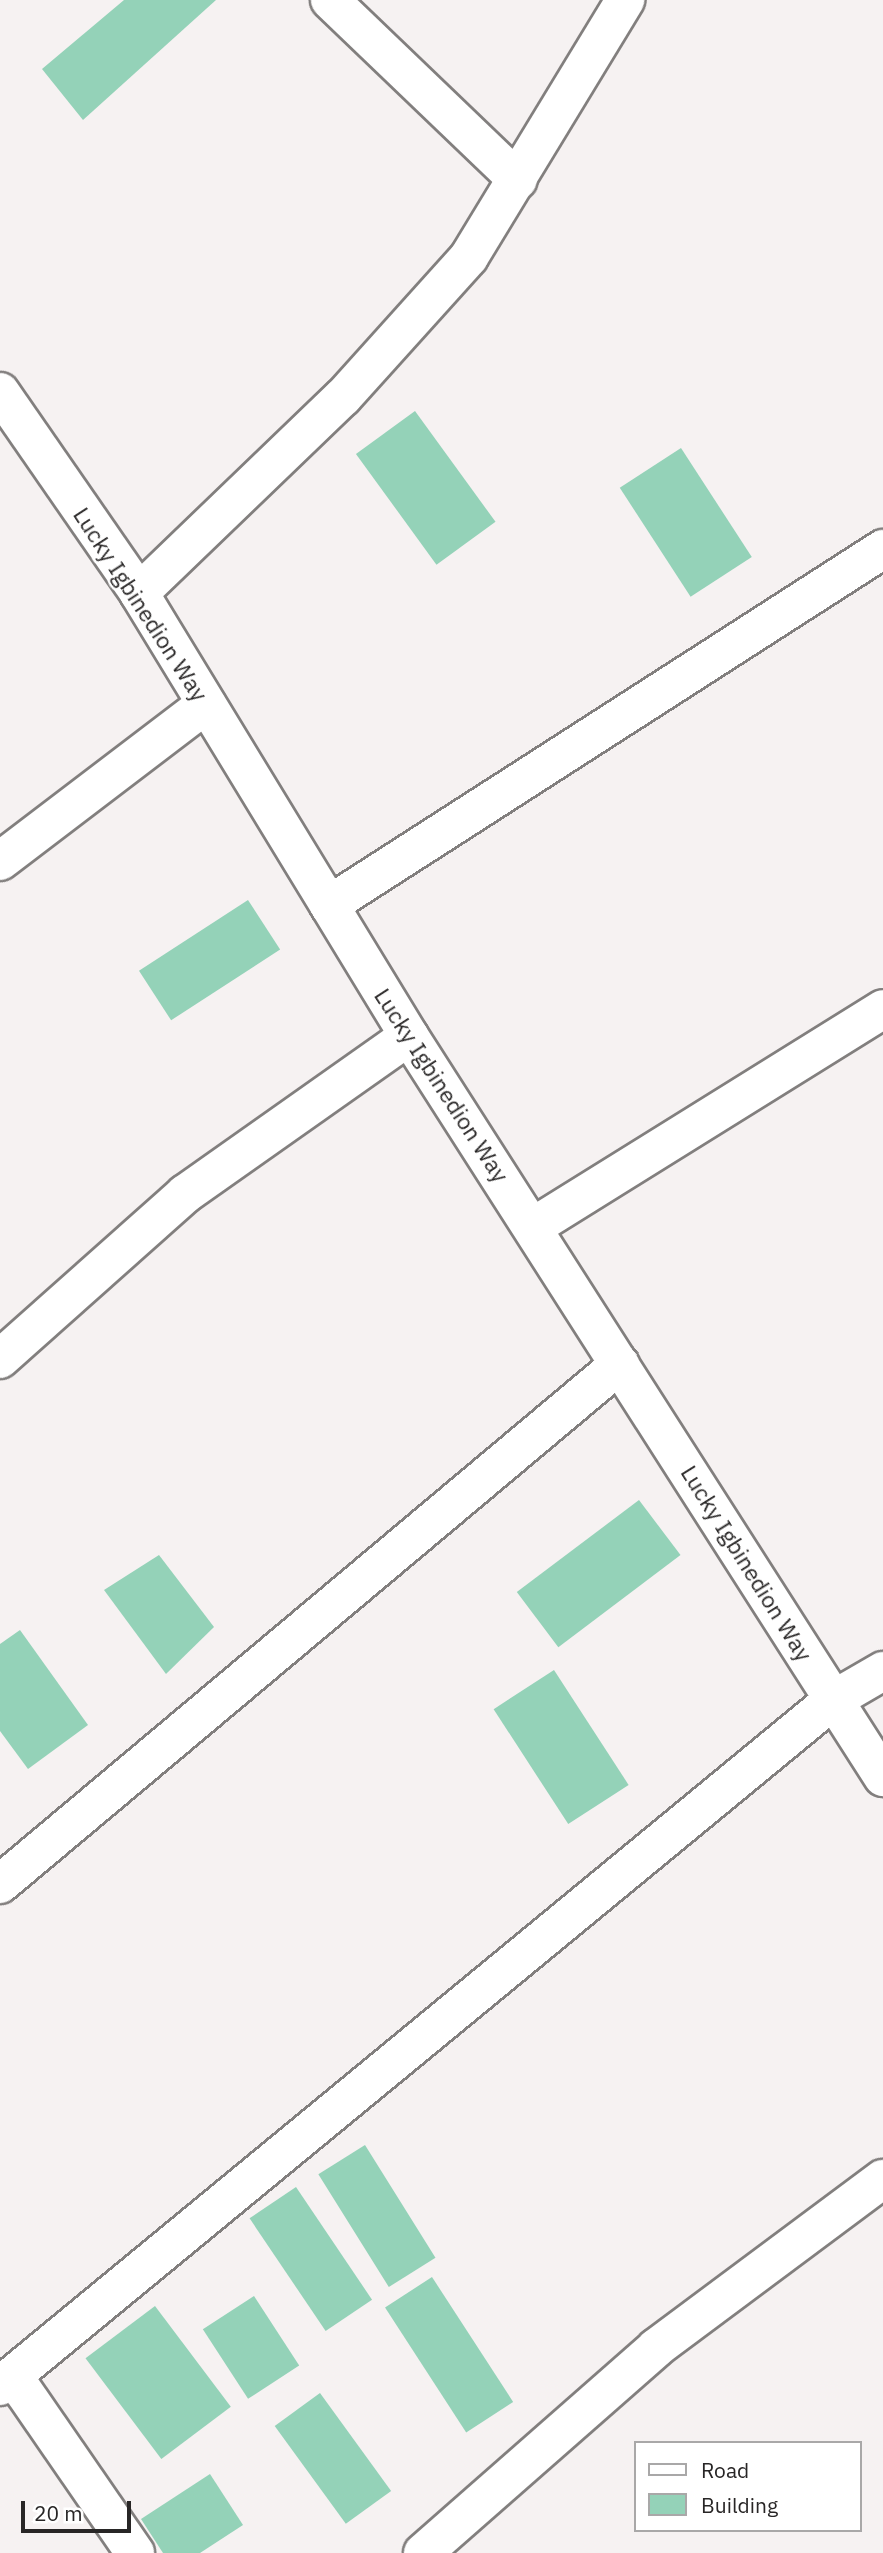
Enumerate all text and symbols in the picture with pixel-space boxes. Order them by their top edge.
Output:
street label: Lucky Igbinedion Way [68,502,214,706]
street label: Lucky Igbinedion Way [369,983,515,1187]
street label: Lucky Igbinedion Way [676,1460,818,1666]
legend [634,2441,862,2532]
text: Road [701,2456,749,2484]
scale bar [24,2486,135,2530]
text: Building [701,2491,778,2519]
text: 20 m [34,2499,83,2527]

